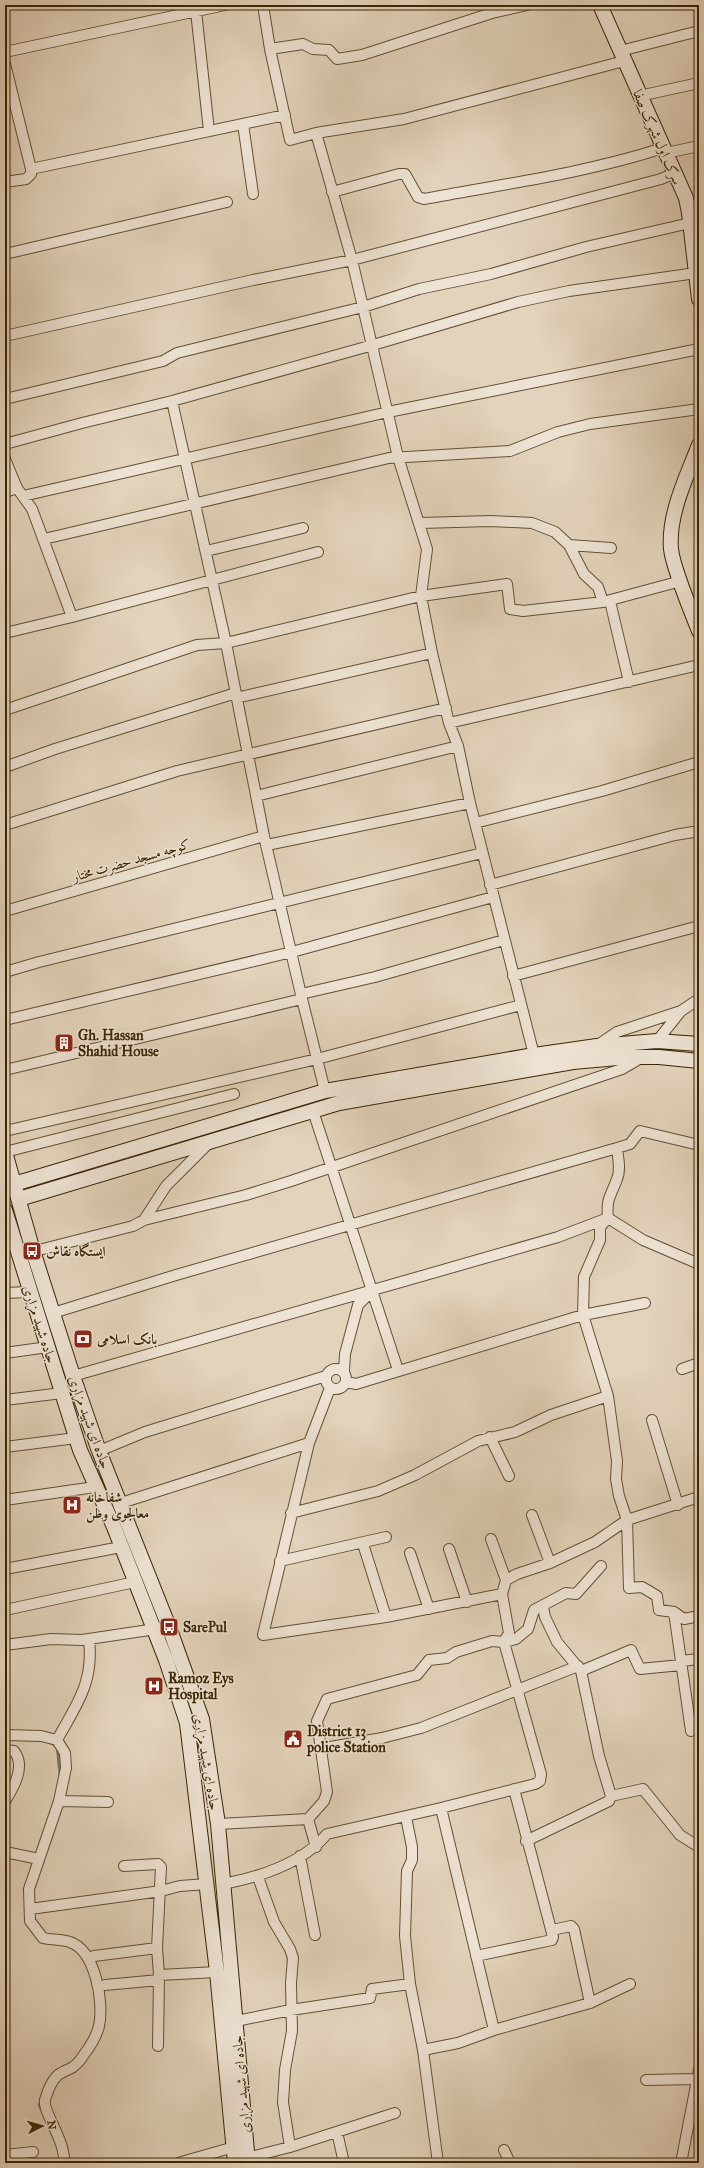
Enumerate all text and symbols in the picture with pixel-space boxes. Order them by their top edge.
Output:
street label: سرک اول شهرک صفا [628,87,686,188]
street label: کوچه مسجد حضرت مختار [68,835,192,887]
place label: Gh. Hassan Shahid House [78,1027,159,1060]
building icon: Gh. Hassan Shahid House [53,1032,75,1054]
bus stop icon: ایستگاه نقاش [21,1240,43,1262]
place label: ایستگاه نقاش [46,1242,106,1260]
street label: جاده شهید مزاری [18,1283,60,1366]
bank icon: بانک اسلامی [72,1328,94,1350]
place label: بانک اسلامی [96,1331,157,1348]
street label: جاده ای شهید مزاری [64,1373,114,1471]
place label: شفاخانه معالجوی وطن [86,1489,149,1523]
hospital icon: شفاخانه معالجوی وطن [61,1494,83,1516]
bus stop icon: SarePul [158,1616,180,1638]
place label: SarePul [183,1619,228,1636]
place label: Ramoz Eys Hospital [168,1670,234,1704]
hospital icon: Ramoz Eys Hospital [143,1675,165,1697]
street label: جاده ای شهید مزاری [189,1712,223,1812]
place label: District 13 police Station [306,1723,386,1757]
public building icon: District 13 police Station [282,1728,304,1750]
street label: جاده ای شهید مزاری [229,2034,255,2134]
north arrow [22,2106,62,2146]
text: N [44,2120,58,2131]

